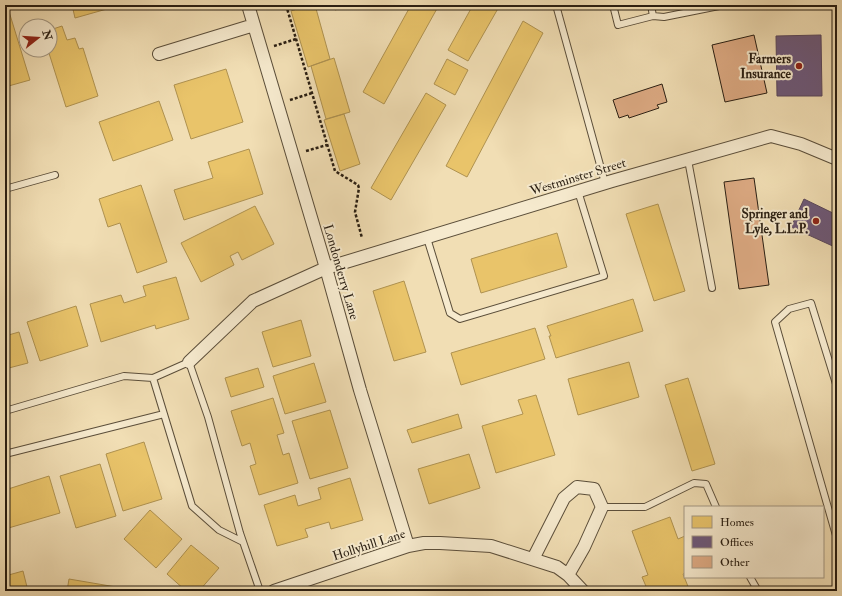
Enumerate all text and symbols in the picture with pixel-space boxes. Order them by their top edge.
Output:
north arrow [18,18,58,58]
text: N [39,28,55,43]
place label: Farmers Insurance [740,51,792,82]
marker: Farmers Insurance [794,61,804,71]
street label: Westminster Street [527,155,628,199]
place label: Springer and Lyle, L.L.P. [741,206,809,238]
marker: Springer and Lyle, L.L.P. [811,216,821,226]
street label: Londonderry Lane [319,222,362,322]
legend [684,506,824,578]
text: Homes [720,515,754,530]
street label: Hollyhill Lane [331,526,408,565]
text: Offices [720,535,753,550]
text: Other [720,555,750,570]

